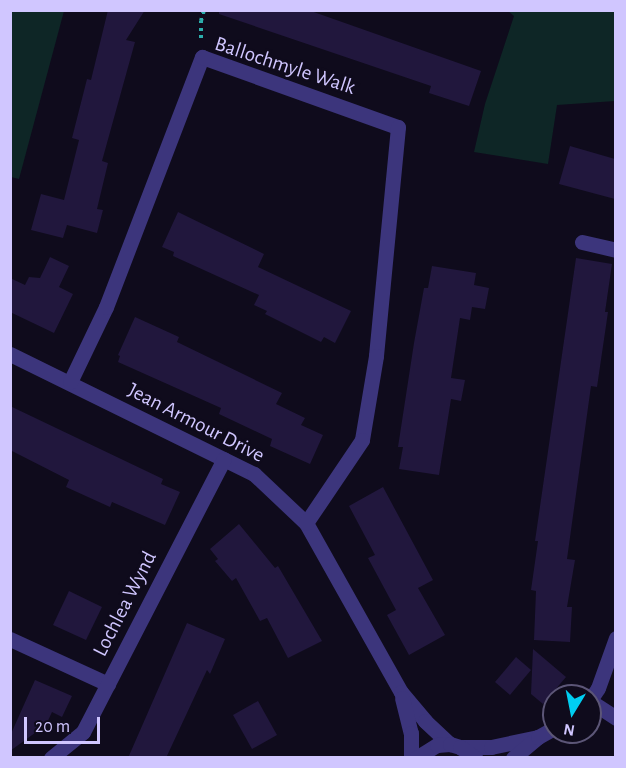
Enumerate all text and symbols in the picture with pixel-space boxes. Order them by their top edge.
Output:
street label: Ballochmyle Walk [212,31,358,101]
street label: Jean Armour Drive [124,378,268,468]
street label: Lochlea Wynd [88,547,162,661]
north arrow [542,684,602,744]
scale bar [27,705,104,743]
text: 20 m [35,718,70,736]
text: N [562,721,576,739]

